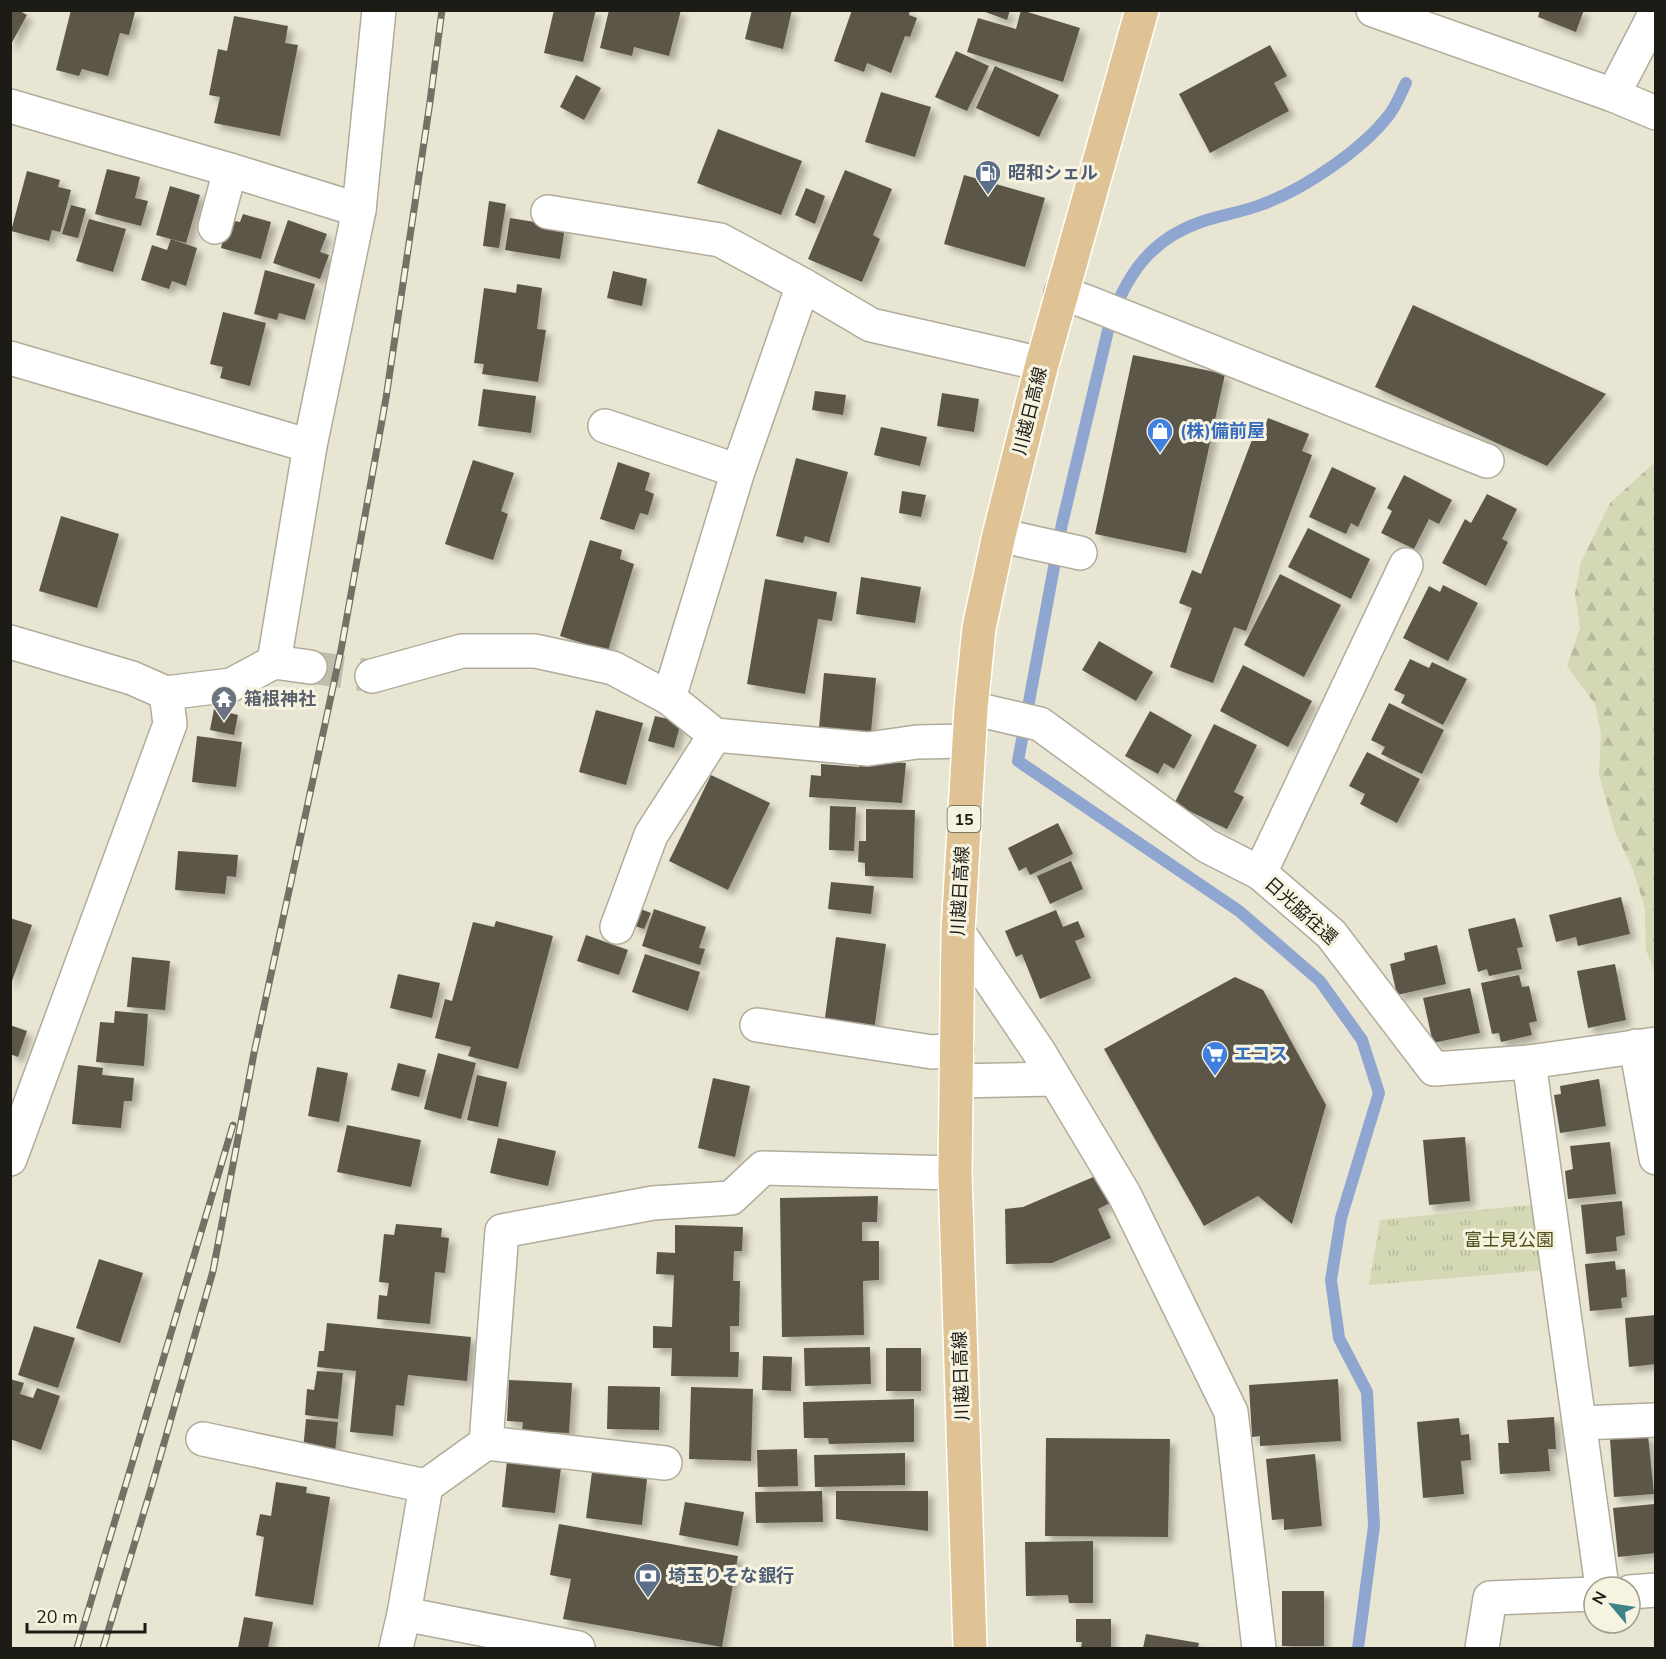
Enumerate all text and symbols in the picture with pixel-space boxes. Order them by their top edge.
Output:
fuel station icon: 昭和シェル [973,158,1003,196]
place label: 昭和シェル [1008,161,1098,185]
street label: 川越日高線 [1007,364,1053,458]
shop icon: (株)備前屋 [1145,416,1175,454]
place label: (株)備前屋 [1180,419,1265,443]
temple icon: 箱根神社 [209,684,239,722]
place label: 箱根神社 [244,687,316,711]
road number: 15 [948,806,980,832]
street label: 川越日高線 [946,845,974,937]
street label: 日光脇往還 [1260,872,1342,950]
supermarket icon: エコス [1200,1039,1230,1077]
place label: エコス [1234,1042,1288,1066]
park label: 富士見公園 [1464,1228,1554,1252]
street label: 川越日高線 [947,1331,975,1421]
bank icon: 埼玉りそな銀行 [633,1561,663,1599]
place label: 埼玉りそな銀行 [668,1564,794,1588]
north arrow [1582,1575,1642,1635]
text: N [1587,1588,1612,1609]
scale bar [27,1596,146,1634]
text: 20 m [36,1605,78,1629]

